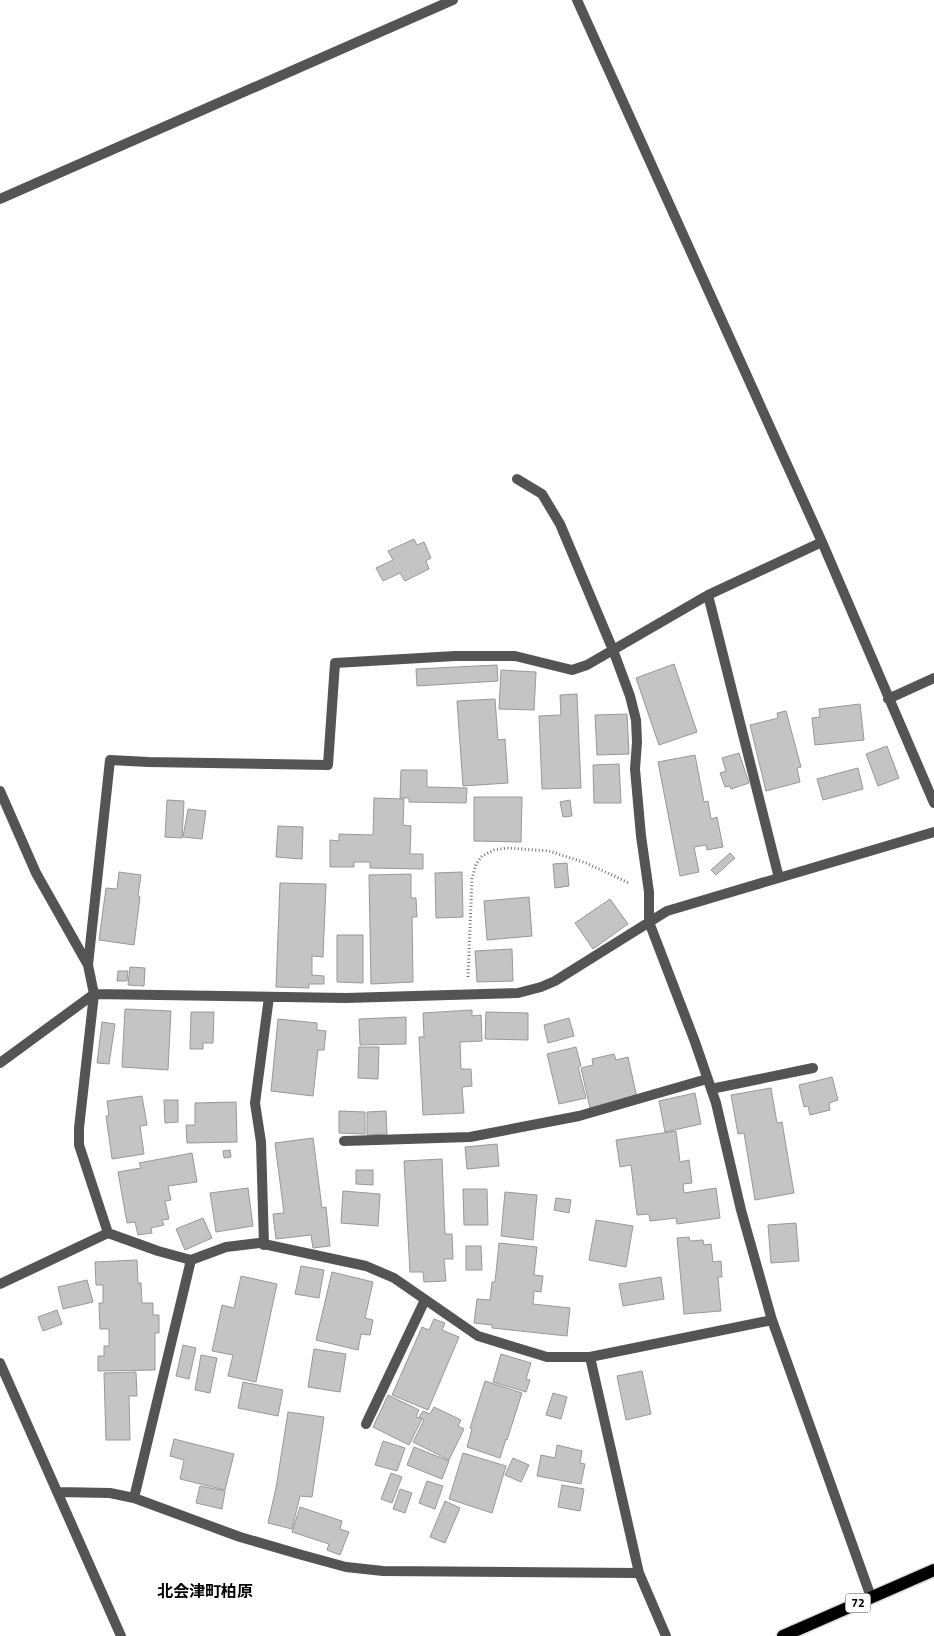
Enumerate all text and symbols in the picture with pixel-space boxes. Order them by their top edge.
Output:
district label: 北会津町柏原 [157,1579,253,1603]
road number: 72 [846,1594,870,1612]

